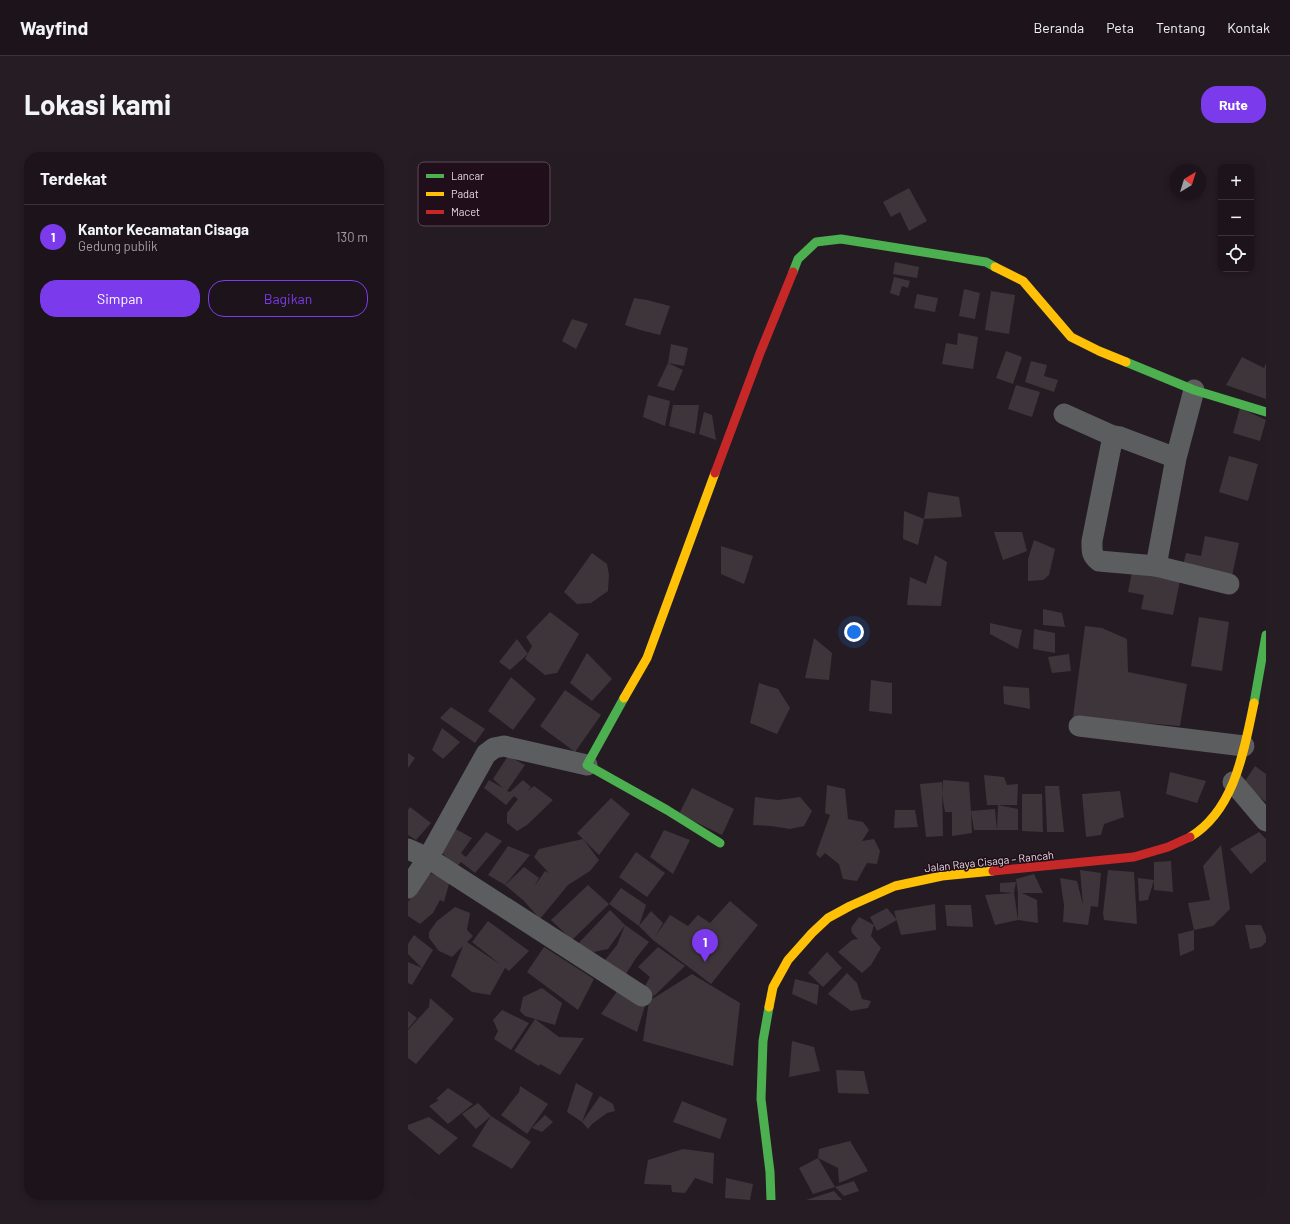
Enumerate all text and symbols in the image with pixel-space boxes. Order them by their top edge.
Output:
text: Wayfind [20,16,88,39]
text: Beranda [1034,19,1084,36]
text: Peta [1106,19,1134,36]
text: Tentang [1156,19,1205,36]
text: Kontak [1227,19,1270,36]
button: Rute [1201,86,1266,123]
text: Lokasi kami [24,87,171,121]
legend [418,162,550,226]
north arrow [1170,164,1206,200]
map controls [1218,164,1254,272]
button: + [1218,164,1254,200]
text: Terdekat [40,168,107,188]
text: Lancar [451,169,484,182]
text: Padat [451,187,479,200]
button: − [1218,200,1254,236]
text: Macet [451,205,480,218]
text: Kantor Kecamatan Cisaga [78,220,249,238]
text: 1 [51,229,55,245]
text: 130 m [336,229,368,245]
button: locate [1218,236,1254,272]
text: Gedung publik [78,238,158,254]
button: Simpan [40,280,200,317]
button: Bagikan [208,280,368,317]
your location [844,622,864,642]
street label: Jalan Raya Cisaga – Rancah [924,848,1054,874]
pin: 1 [692,929,718,962]

